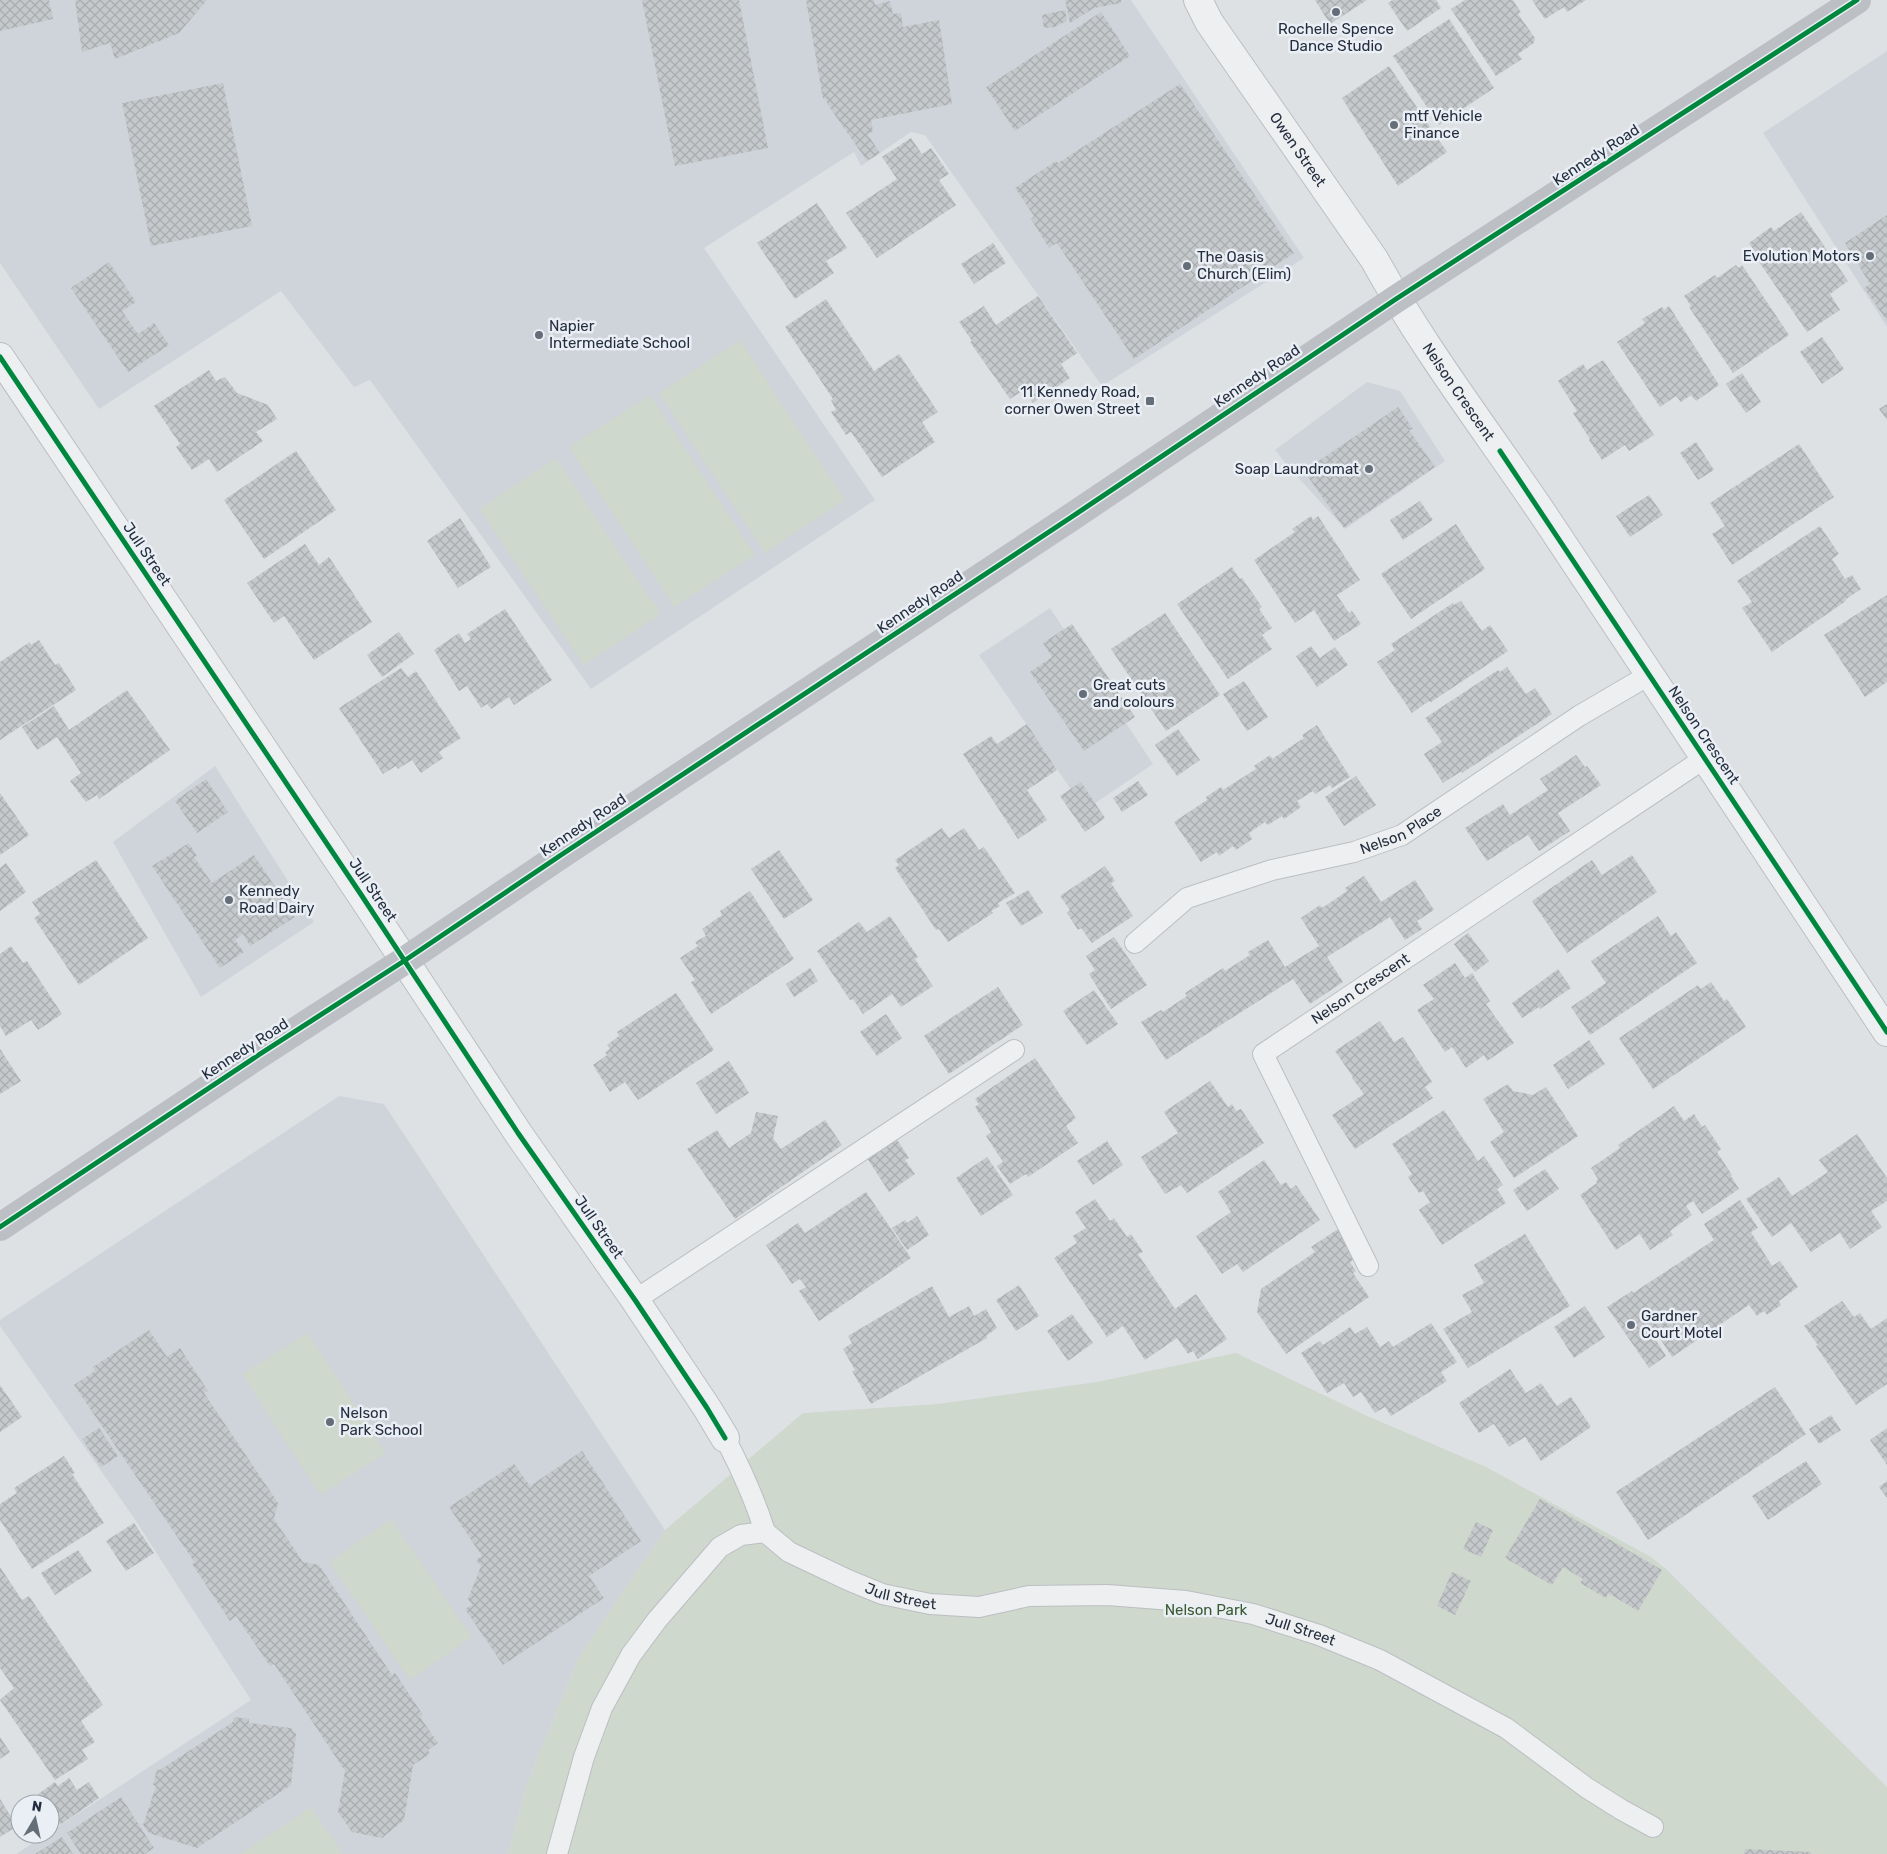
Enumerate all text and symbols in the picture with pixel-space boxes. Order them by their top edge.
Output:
marker: Rochelle Spence Dance Studio [1330,6,1342,18]
place label: Rochelle Spence Dance Studio [1278,20,1394,55]
place label: mtf Vehicle Finance [1404,107,1482,142]
street label: Owen Street [1266,109,1330,190]
marker: mtf Vehicle Finance [1388,119,1400,131]
street label: Kennedy Road [1549,120,1643,190]
place label: Evolution Motors [1743,247,1860,265]
place label: The Oasis Church (Elim) [1197,248,1291,283]
marker: Evolution Motors [1864,250,1876,262]
marker: The Oasis Church (Elim) [1181,260,1193,272]
place label: Napier Intermediate School [549,317,690,352]
marker: Napier Intermediate School [533,329,545,341]
street label: Nelson Crescent [1419,340,1498,444]
street label: Kennedy Road [1211,341,1303,411]
place label: 11 Kennedy Road, corner Owen Street [1004,383,1140,418]
marker: 11 Kennedy Road, corner Owen Street [1144,395,1156,407]
place label: Soap Laundromat [1235,460,1359,478]
marker: Soap Laundromat [1363,463,1375,475]
street label: Jull Street [119,519,175,589]
street label: Kennedy Road [874,567,966,637]
place label: Great cuts and colours [1093,676,1175,711]
street label: Nelson Crescent [1664,682,1744,788]
marker: Great cuts and colours [1077,688,1089,700]
street label: Kennedy Road [537,790,629,860]
street label: Nelson Place [1357,802,1445,858]
street label: Jull Street [345,855,401,925]
place label: Kennedy Road Dairy [239,882,314,917]
marker: Kennedy Road Dairy [223,894,235,906]
street label: Nelson Crescent [1308,949,1413,1028]
street label: Kennedy Road [198,1014,292,1084]
street label: Jull Street [571,1192,627,1262]
place label: Gardner Court Motel [1641,1307,1722,1342]
marker: Gardner Court Motel [1625,1319,1637,1331]
place label: Nelson Park School [340,1404,422,1439]
marker: Nelson Park School [324,1416,336,1428]
street label: Jull Street [862,1579,937,1613]
park label: Nelson Park [1165,1601,1248,1619]
street label: Jull Street [1263,1609,1338,1650]
north arrow [10,1794,60,1844]
text: N [31,1797,43,1816]

